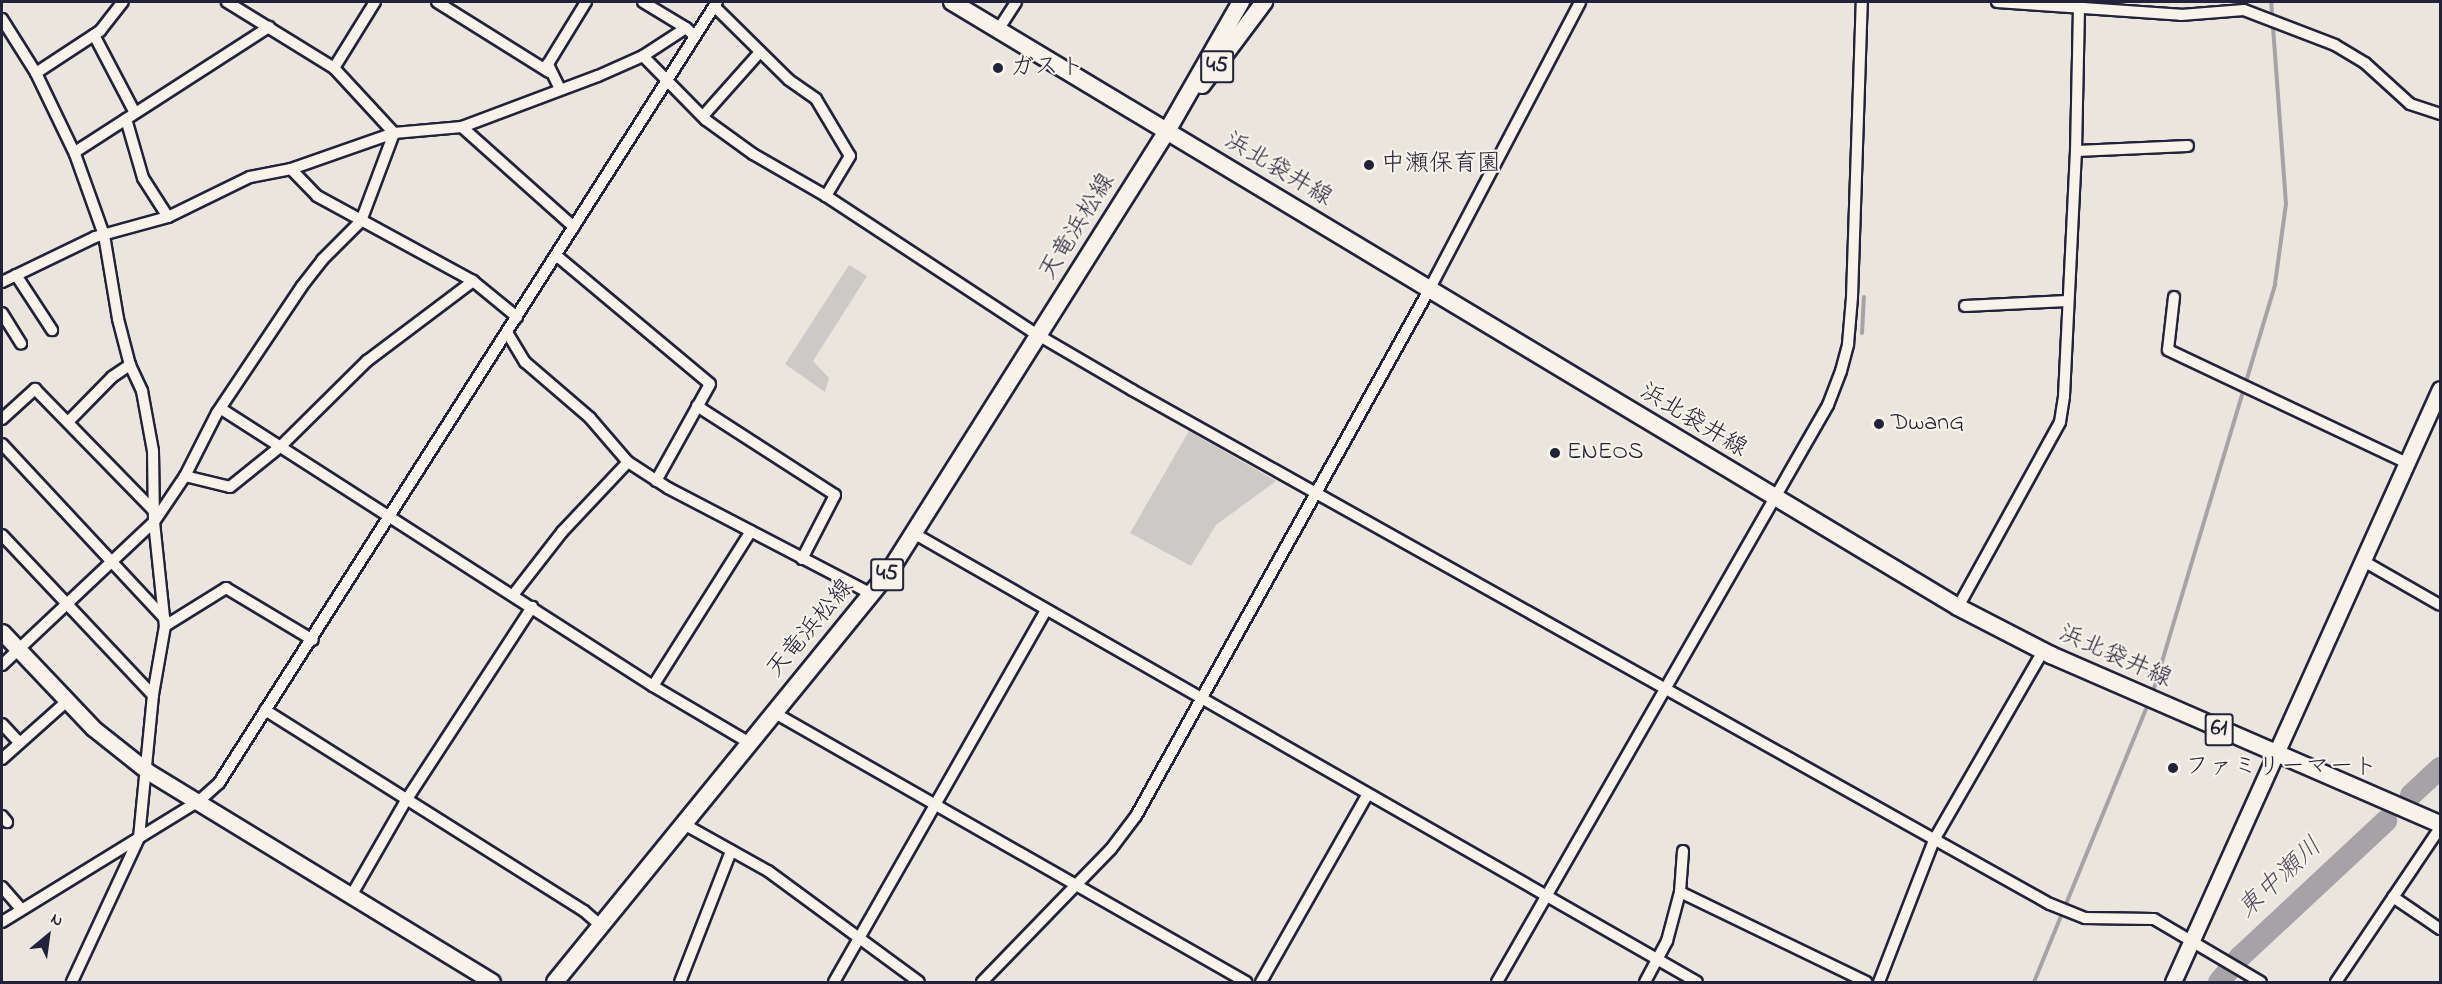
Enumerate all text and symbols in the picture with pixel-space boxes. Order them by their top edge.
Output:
road number: 45 [1199,48,1235,86]
place label: ガスト [1010,54,1082,82]
marker: ガスト [991,61,1005,75]
street label: 浜北袋井線 [1219,127,1337,213]
place label: 中瀬保育園 [1381,151,1501,179]
marker: 中瀬保育園 [1362,158,1376,172]
street label: 天竜浜松線 [1034,168,1122,286]
street label: 浜北袋井線 [1634,378,1752,464]
place label: DwanG [1891,410,1964,438]
marker: DwanG [1872,417,1886,431]
place label: ENEOS [1567,439,1643,467]
marker: ENEOS [1548,446,1562,460]
road number: 45 [869,556,905,594]
street label: 天竜浜松線 [761,574,861,684]
street label: 浜北袋井線 [2054,619,2176,695]
road number: 61 [2204,711,2234,749]
place label: ファミリーマート [2185,754,2377,782]
marker: ファミリーマート [2166,761,2180,775]
water label: 東中瀬川 [2232,832,2330,926]
north arrow [18,906,78,966]
text: N [46,907,67,933]

